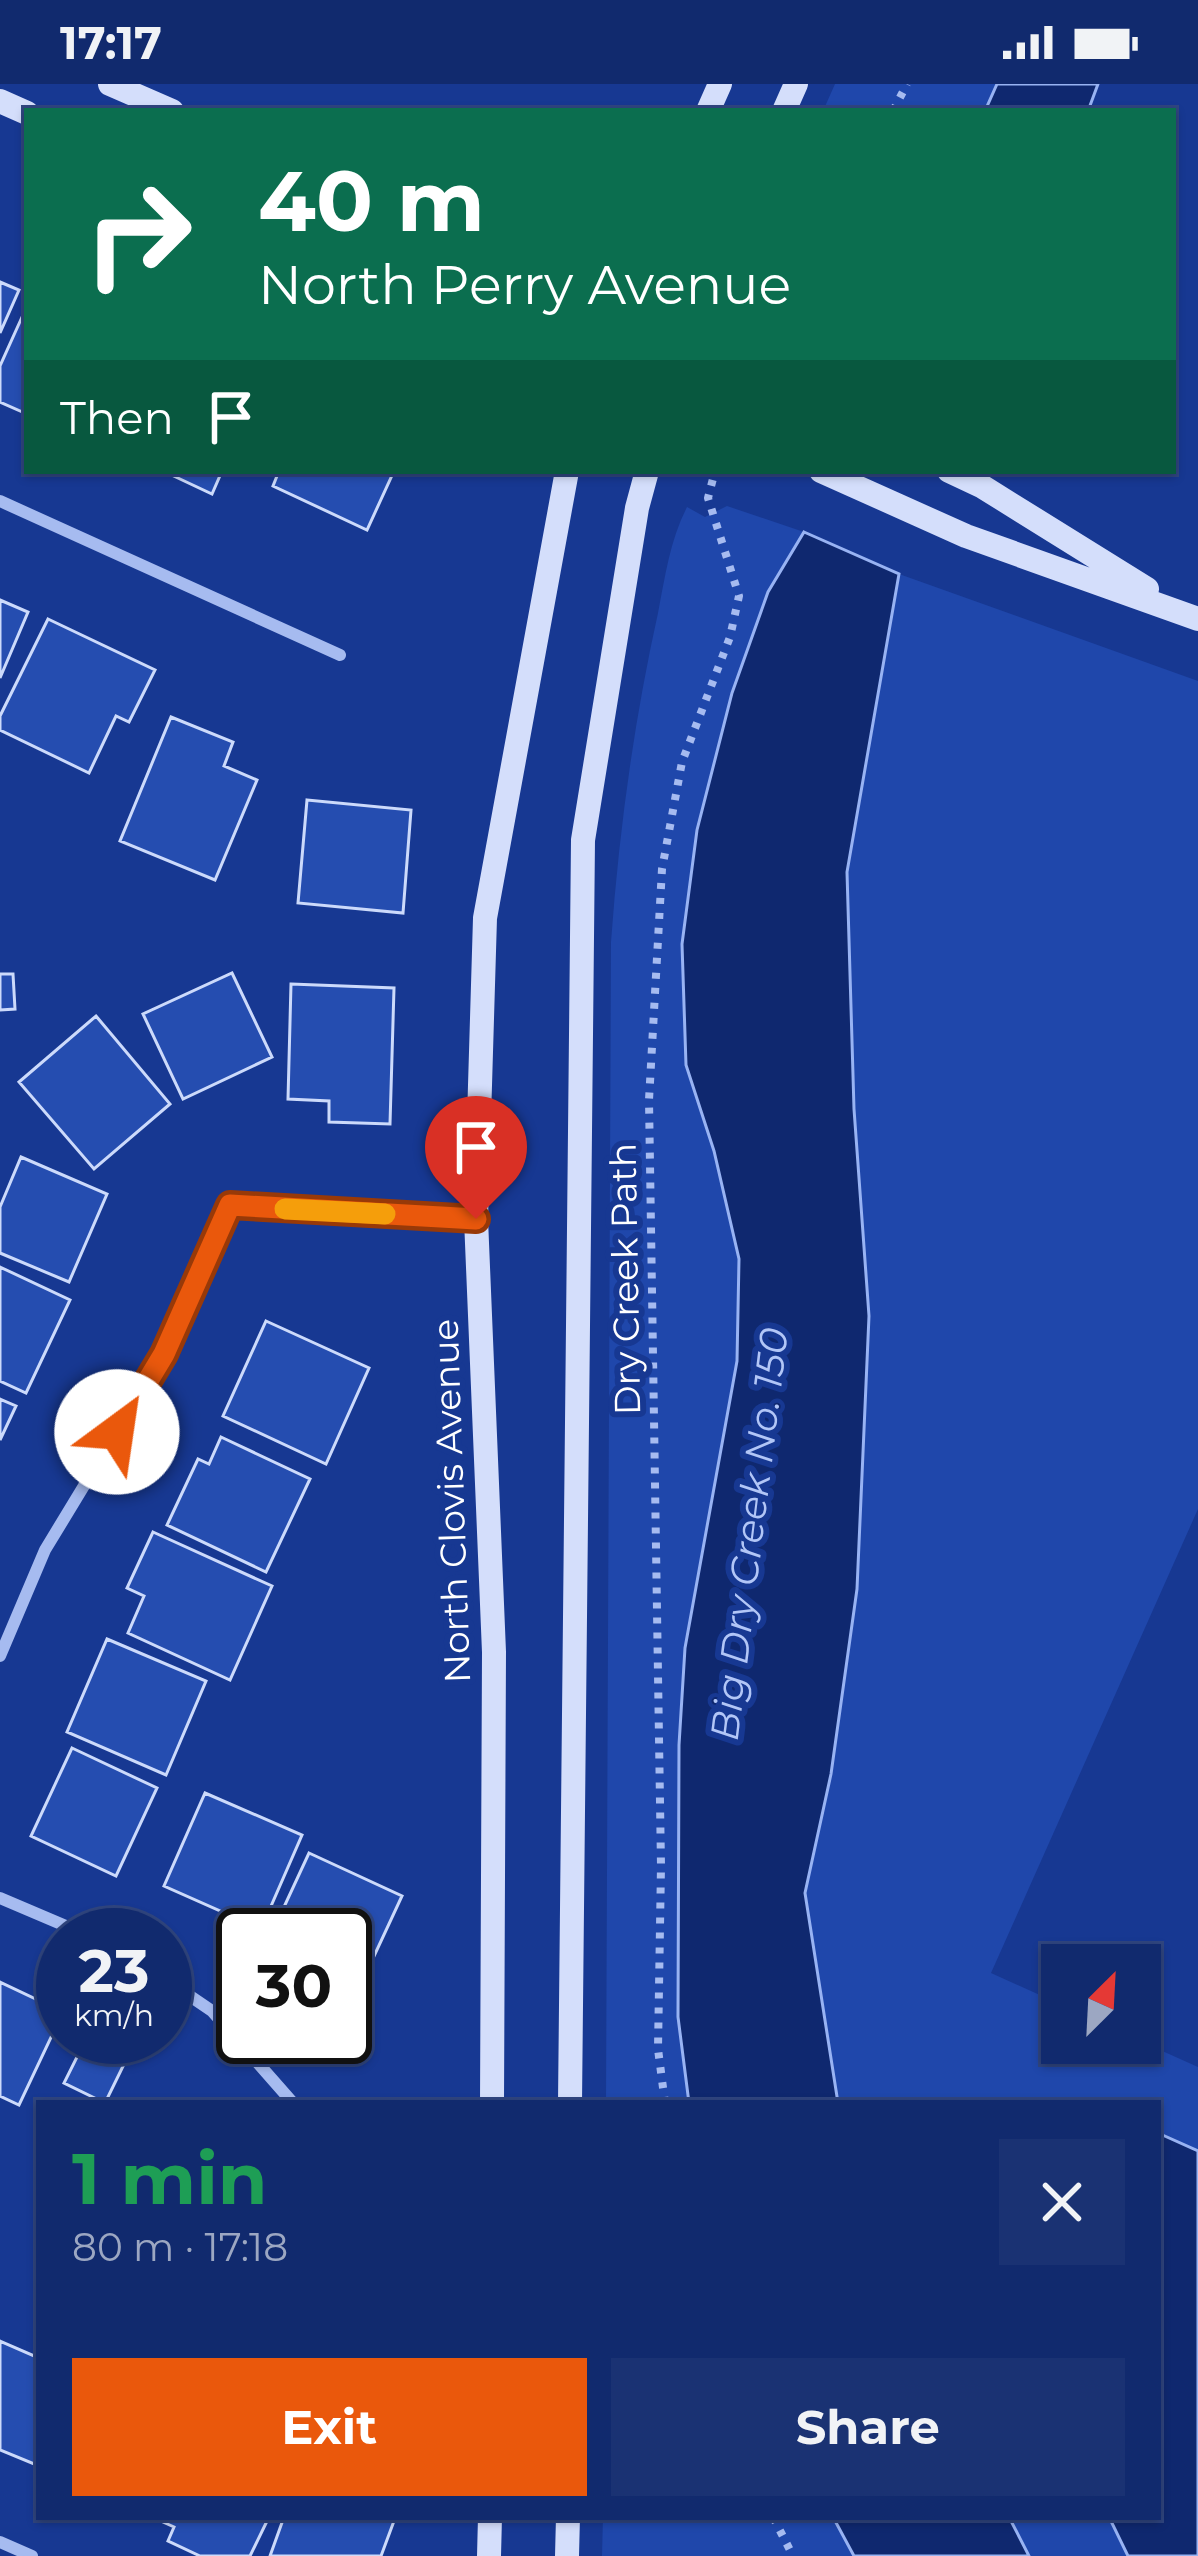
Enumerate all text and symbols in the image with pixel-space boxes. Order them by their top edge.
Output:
text: 17:17 [60,15,162,70]
text: 40 m [258,150,485,252]
icon: right [60,156,216,312]
text: North Perry Avenue [258,252,791,318]
icon: arrive [198,384,264,450]
text: Then [60,390,174,445]
pin [425,1096,527,1219]
icon: arrive [443,1114,509,1180]
street label: Dry Creek Path [601,1142,649,1416]
street label: North Clovis Avenue [423,1318,479,1684]
water label: Big Dry Creek No. 150 [700,1325,798,1743]
position arrow [54,1369,180,1495]
speed limit sign: 30 [216,1908,372,2064]
text: 23 [79,1934,149,2007]
north arrow [1041,1944,1161,2064]
map controls [1041,1944,1161,2064]
text: km/h [74,1997,154,2034]
text: 1 min [72,2134,268,2222]
button: close [999,2139,1125,2265]
text: 80 m · 17:18 [72,2223,288,2271]
button: Exit [72,2358,587,2496]
button: Share [611,2358,1125,2496]

